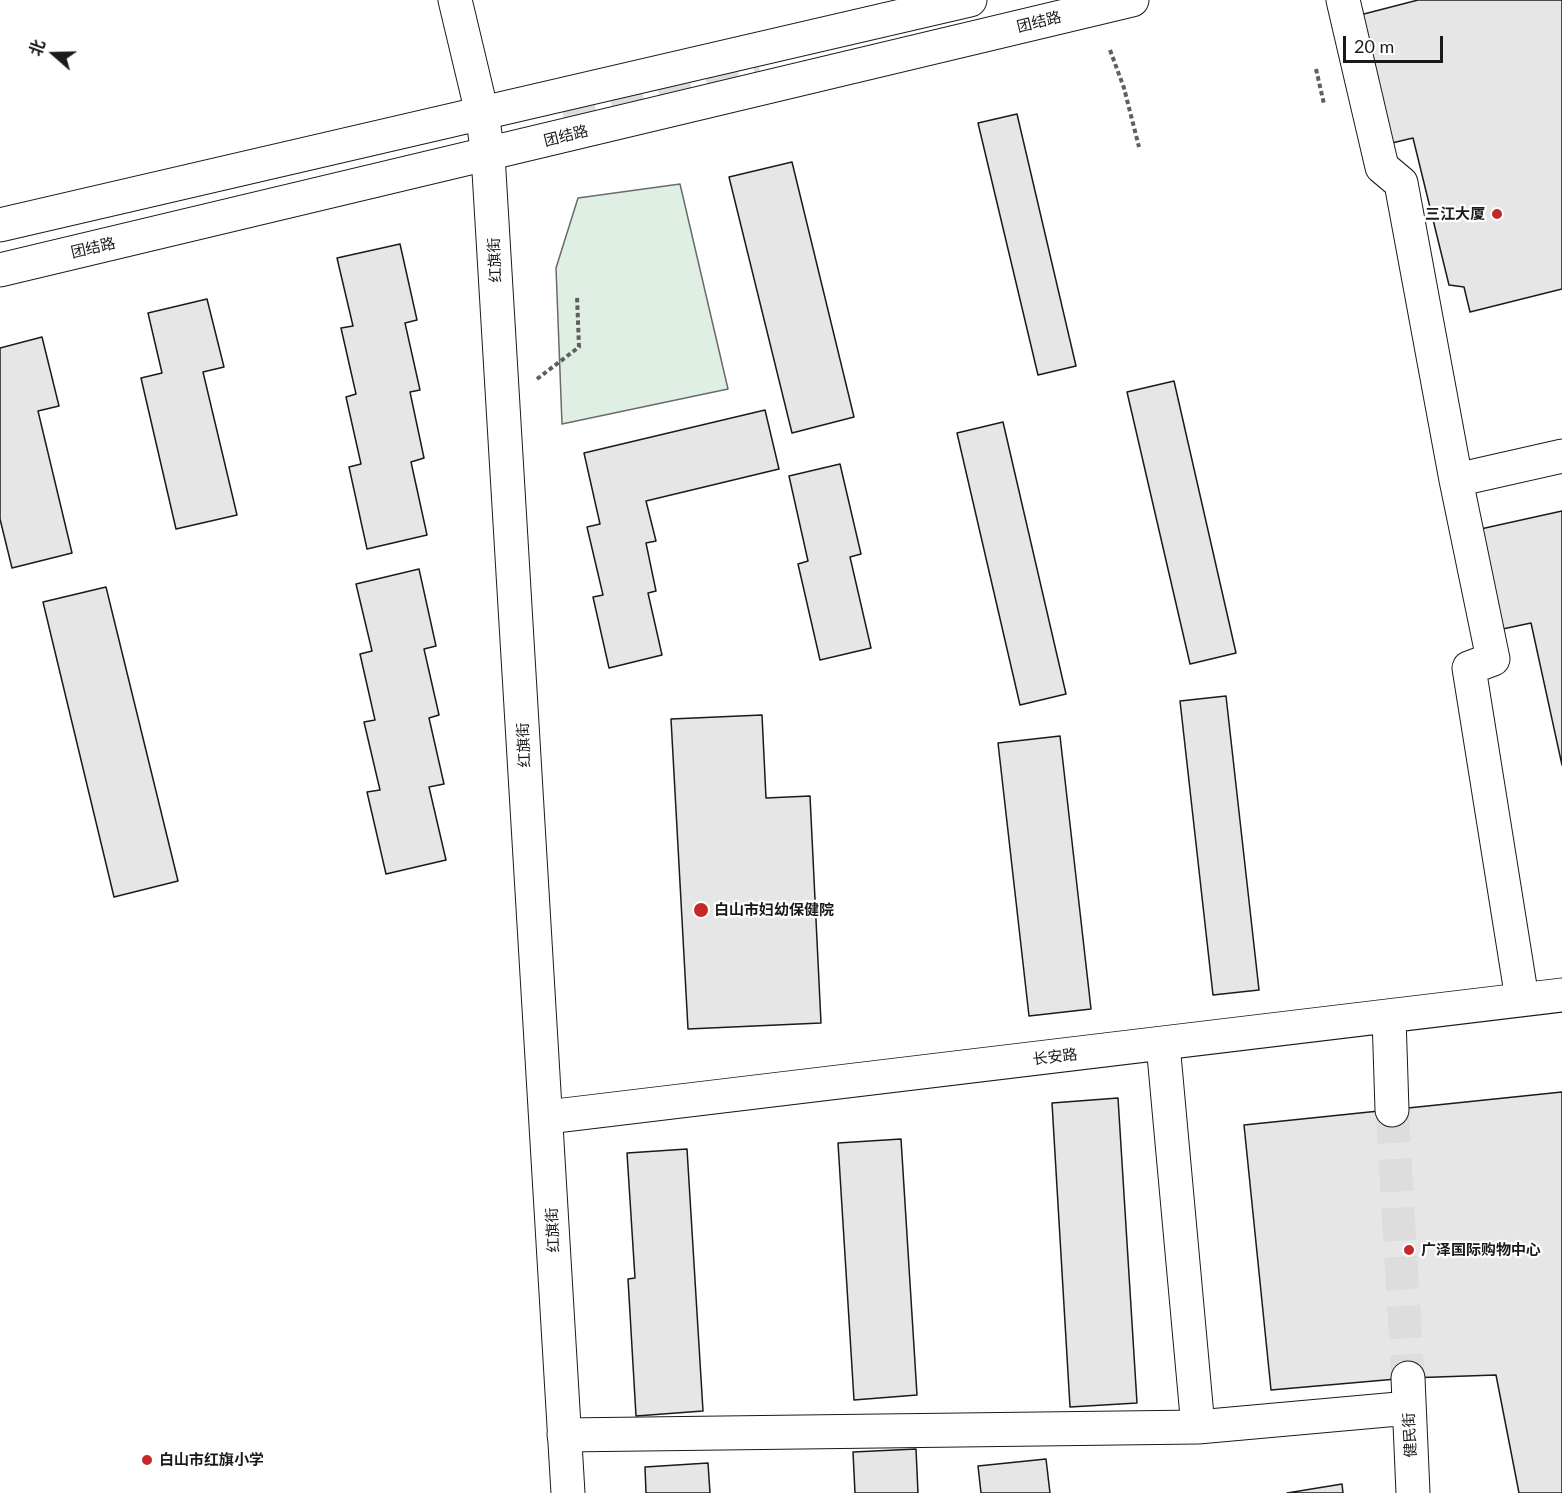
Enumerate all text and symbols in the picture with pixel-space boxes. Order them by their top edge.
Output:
street label: 团结路 [1015,8,1063,36]
north arrow [24,24,84,84]
scale bar [1346,24,1446,62]
text: 20 m [1354,35,1394,57]
text: 北 [25,37,48,58]
street label: 团结路 [542,122,590,150]
place label: 三江大厦 [1425,205,1485,223]
marker: 三江大厦 [1490,207,1504,221]
street label: 团结路 [69,234,117,262]
street label: 红旗街 [485,237,505,283]
street label: 红旗街 [514,722,534,768]
marker: 白山市妇幼保健院 [692,901,710,919]
place label: 白山市妇幼保健院 [714,901,834,919]
street label: 长安路 [1032,1045,1078,1069]
street label: 红旗街 [543,1207,563,1253]
place label: 广泽国际购物中心 [1421,1241,1541,1259]
marker: 广泽国际购物中心 [1402,1243,1416,1257]
street label: 健民街 [1400,1412,1420,1458]
place label: 白山市红旗小学 [159,1451,264,1469]
marker: 白山市红旗小学 [140,1453,154,1467]

